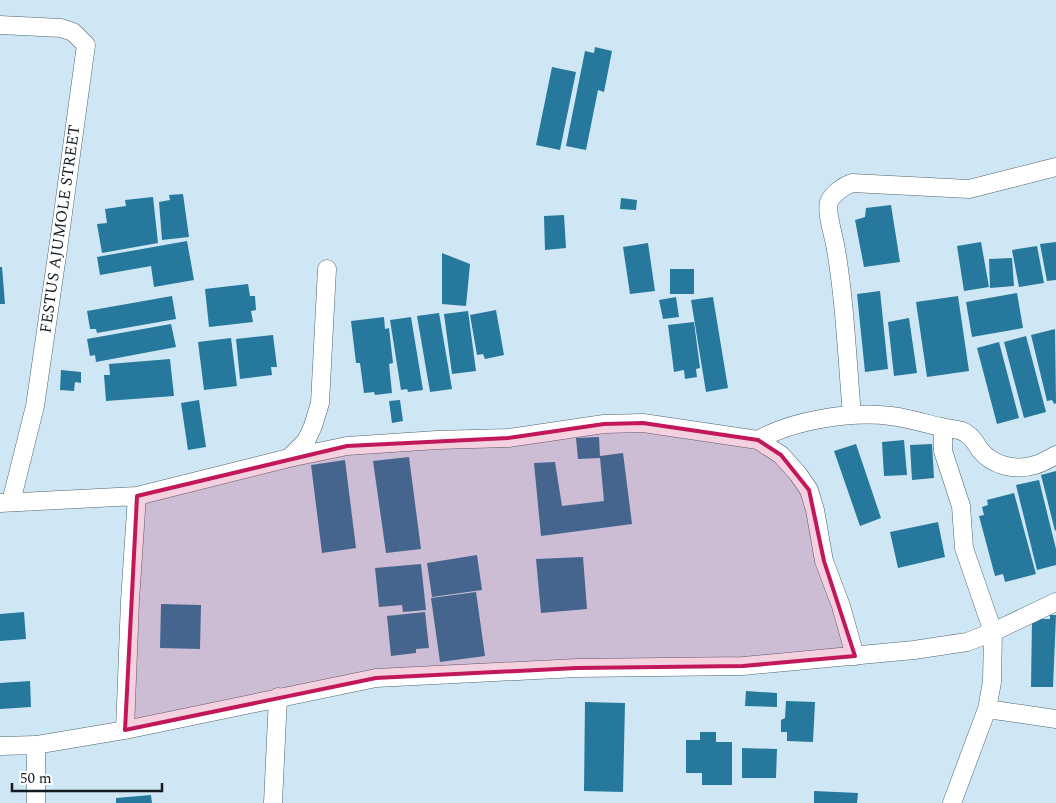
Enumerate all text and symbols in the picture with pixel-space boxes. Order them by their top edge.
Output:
street label: FESTUS AJUMOLE STREET [33,123,87,335]
scale bar [12,760,162,792]
text: 50 m [20,767,52,790]

